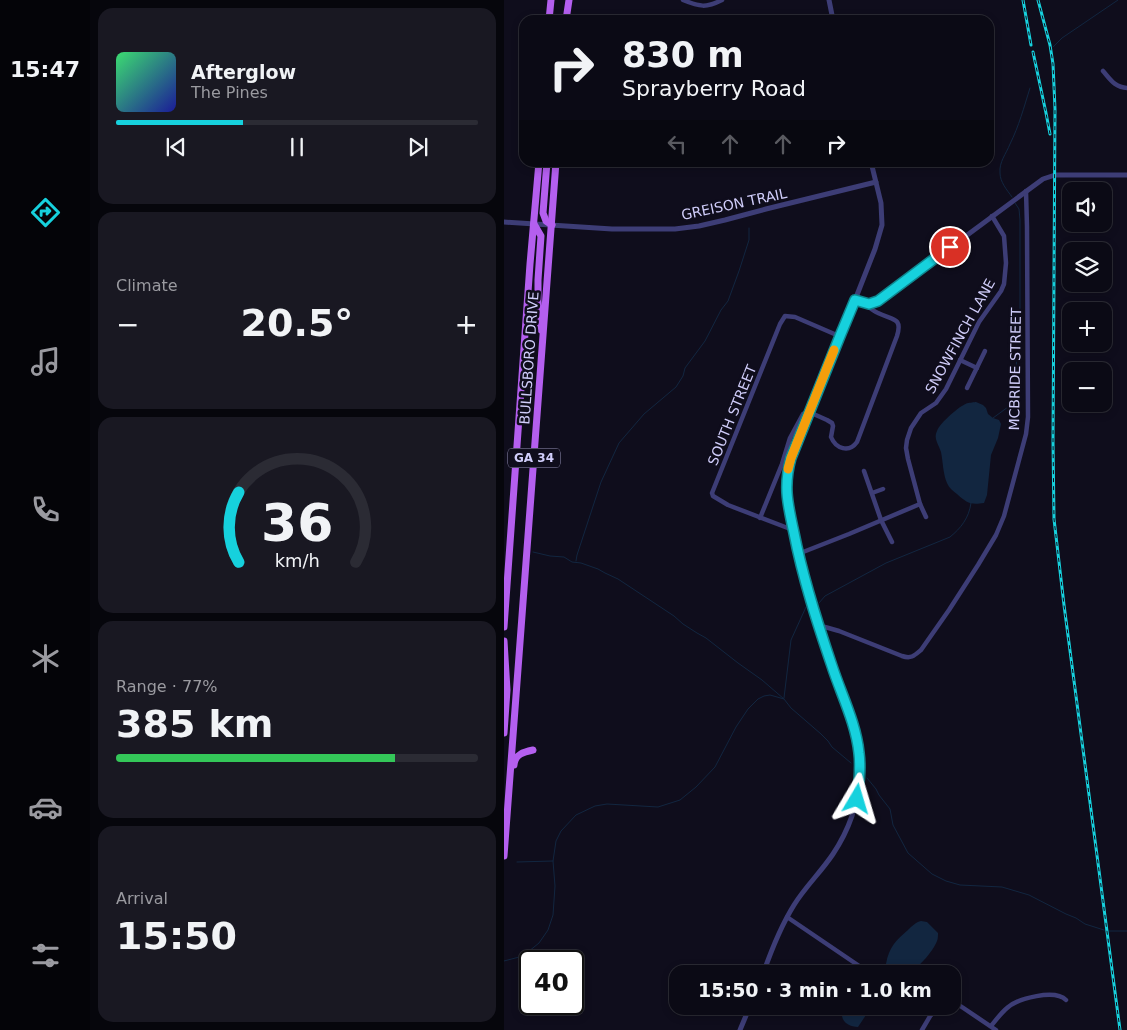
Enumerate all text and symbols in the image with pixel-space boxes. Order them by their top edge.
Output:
icon: right [539,35,604,100]
text: 830 m [622,35,744,75]
text: 15:47 [10,57,80,82]
text: Afterglow [191,61,296,83]
text: Sprayberry Road [622,76,806,101]
text: The Pines [191,83,268,102]
icon: left [663,130,691,158]
icon: ahead [716,130,744,158]
icon: ahead [769,130,797,158]
icon: right [822,130,850,158]
icon: previous [162,133,190,161]
icon: pause [283,133,311,161]
icon: next [404,133,432,161]
map controls [1062,182,1112,412]
button: sound [1062,182,1112,232]
street label: GREISON TRAIL [680,185,788,223]
icon: directions [28,195,63,230]
pin [929,226,971,268]
icon: arrive [936,233,964,261]
button: layers [1062,242,1112,292]
text: Climate [116,276,178,295]
street label: SNOWFINCH LANE [922,276,998,396]
street label: BULLSBORO DRIVE [516,291,542,425]
text: 20.5° [241,301,353,345]
button: + [1062,302,1112,352]
street label: MCBRIDE STREET [1006,307,1024,431]
text: − [116,308,139,341]
text: + [455,308,478,341]
icon: music [28,344,63,379]
street label: SOUTH STREET [705,362,760,468]
button: − [1062,362,1112,412]
road number: GA 34 [508,448,560,468]
icon: phone [28,492,63,527]
text: 36 [261,493,333,553]
text: km/h [274,550,320,571]
icon: climate [28,641,63,676]
text: Range · 77% [116,677,218,696]
text: 385 km [116,702,273,746]
position arrow [830,772,882,824]
icon: car [28,790,63,825]
text: Arrival [116,889,168,908]
text: 15:50 [116,914,237,958]
icon: filters [28,938,63,973]
speed limit sign: 40 [519,950,584,1015]
text: 15:50 · 3 min · 1.0 km [698,979,932,1001]

